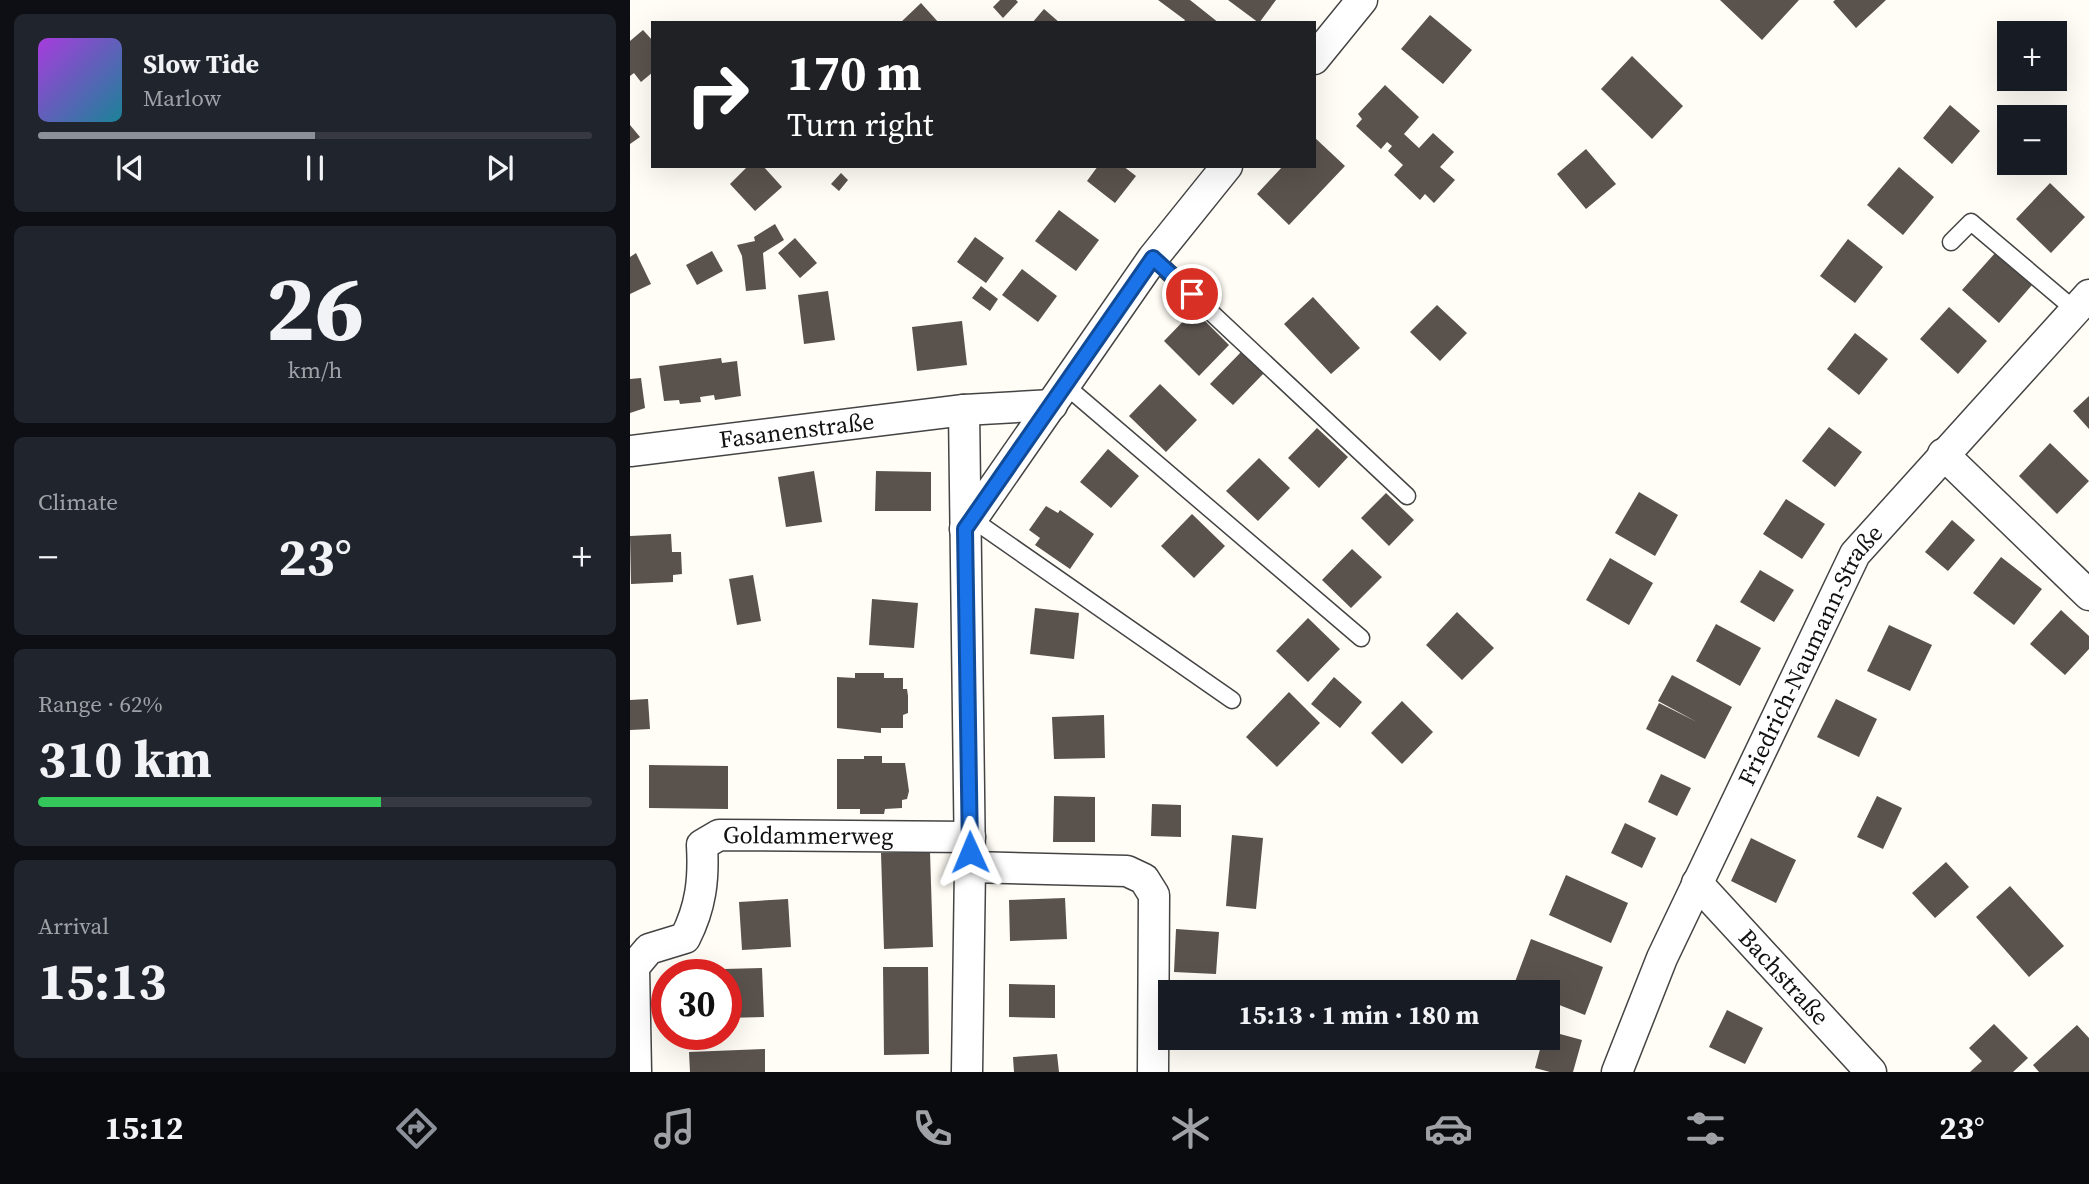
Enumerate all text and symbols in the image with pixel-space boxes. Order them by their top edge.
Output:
map controls [1997,21,2067,175]
button: + [1997,21,2067,91]
text: 170 m [787,39,922,106]
text: Slow Tide [143,46,259,82]
icon: right [672,49,763,140]
text: Marlow [143,82,221,114]
text: Turn right [787,103,933,147]
button: − [1997,105,2067,175]
icon: previous [111,149,149,187]
icon: pause [296,149,334,187]
icon: next [481,149,519,187]
text: 26 [266,246,364,370]
pin [1162,264,1222,324]
icon: arrive [1173,275,1211,313]
text: km/h [288,354,342,386]
street label: Fasanenstraße [717,404,876,456]
text: Climate [38,486,118,518]
street label: Friedrich-Naumann-Straße [1730,517,1890,791]
text: 23° [278,521,352,592]
text: − [38,531,58,583]
text: + [572,531,592,583]
text: Range · 62% [38,688,163,720]
text: 310 km [38,723,212,794]
position arrow [933,815,1007,889]
street label: Goldammerweg [723,818,894,852]
text: Arrival [38,910,109,942]
street label: Bachstraße [1731,922,1837,1032]
text: 15:13 [38,945,166,1016]
speed limit sign: 30 [651,959,742,1050]
text: 15:13 · 1 min · 180 m [1239,997,1479,1033]
icon: directions [392,1104,441,1153]
icon: music [650,1104,699,1153]
icon: phone [908,1104,957,1153]
icon: climate [1166,1104,1215,1153]
icon: car [1424,1104,1473,1153]
icon: filters [1681,1104,1730,1153]
text: 15:12 [104,1106,183,1150]
text: 23° [1939,1106,1985,1150]

